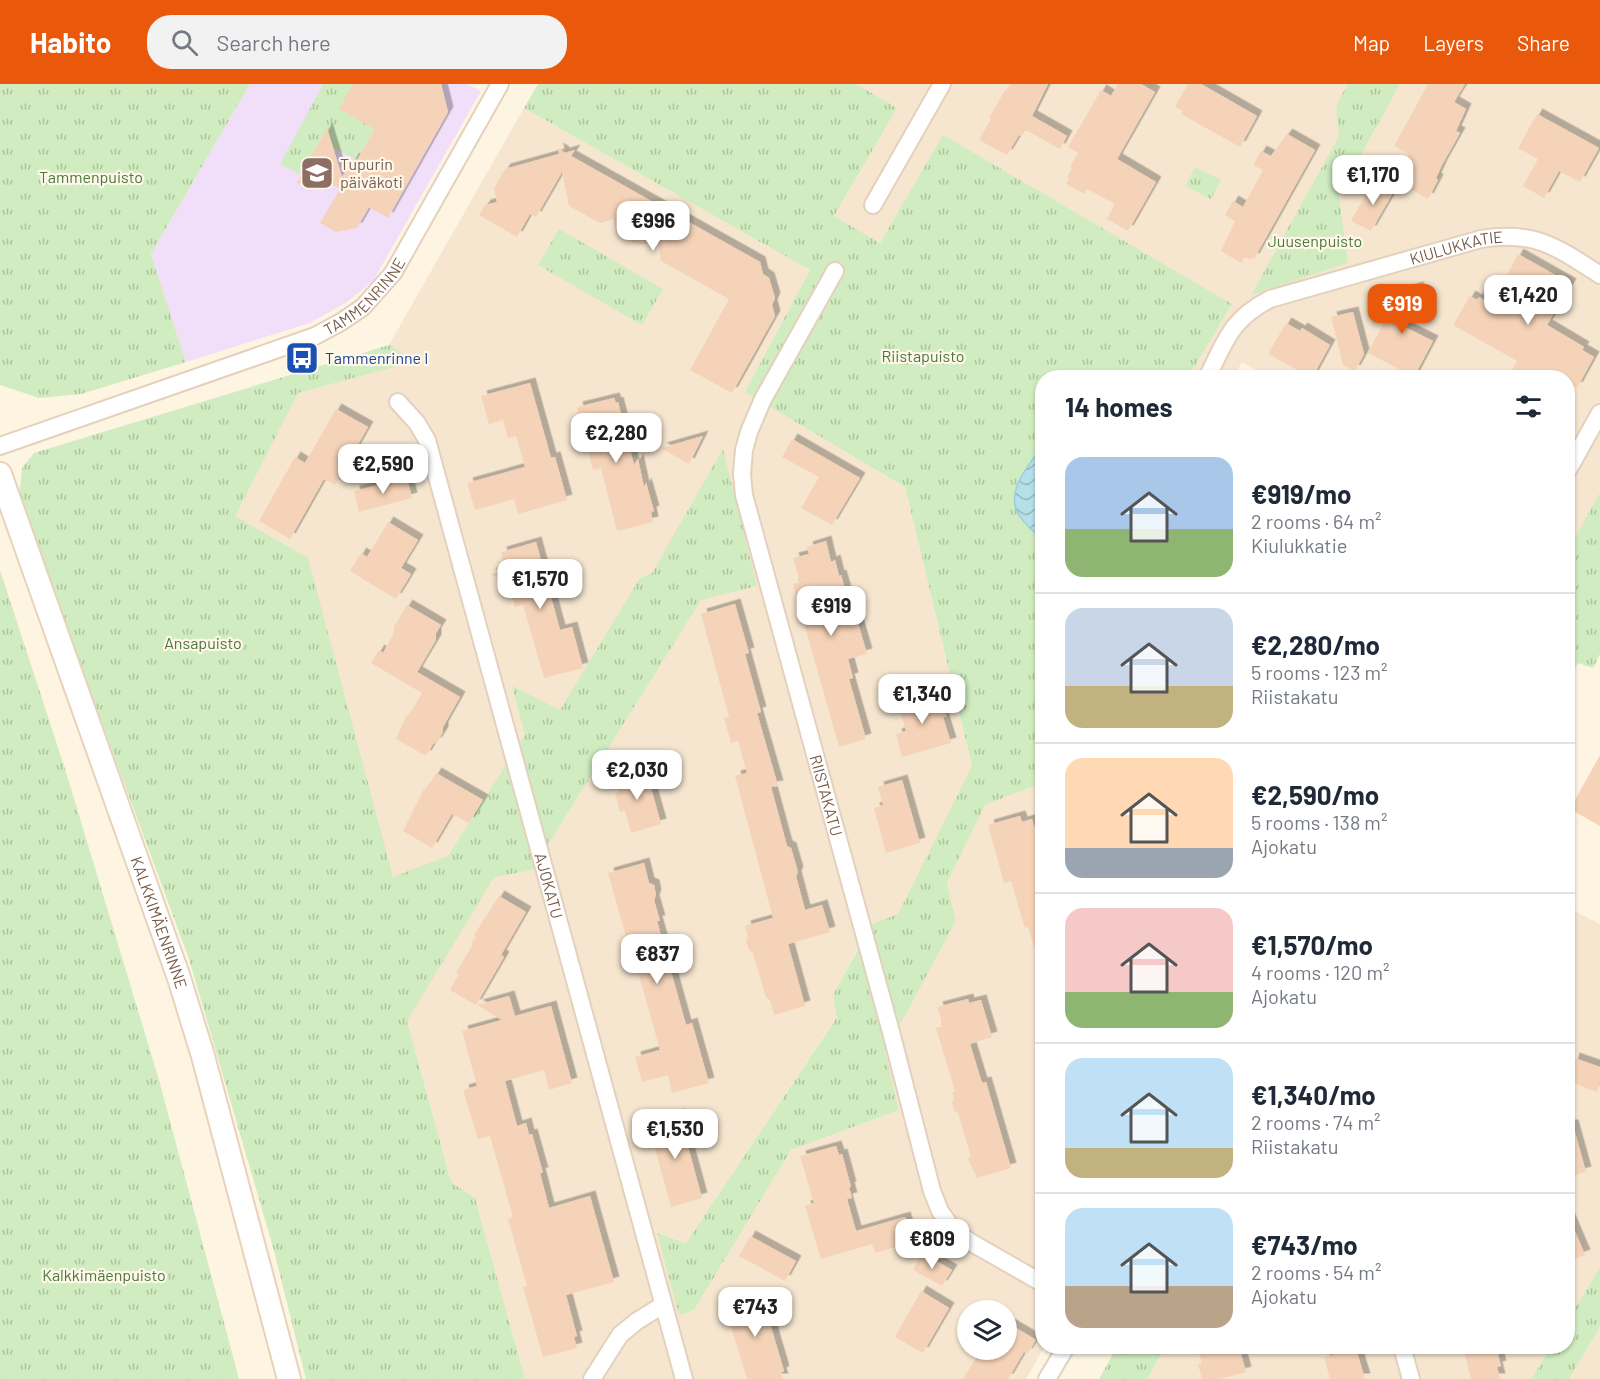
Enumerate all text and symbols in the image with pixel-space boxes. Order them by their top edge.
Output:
search box [147,15,567,69]
text: Habito [30,25,111,59]
icon: search [168,26,201,59]
text: Search here [216,29,331,55]
text: Map [1353,30,1390,55]
text: Layers [1423,30,1484,55]
text: Share [1517,30,1570,55]
place label: Tupurin päiväkoti [340,154,403,191]
school or university icon: Tupurin päiväkoti [299,155,335,191]
pin: €1,170 [1324,155,1422,206]
text: €1,170 [1346,162,1400,186]
park label: Tammenpuisto [39,167,143,186]
pin: €996 [617,201,689,252]
text: €996 [631,208,675,232]
street label: KIULUKKATIE [1407,227,1503,268]
park label: Juusenpuisto [1268,231,1362,250]
street label: TAMMENRINNE [320,254,409,339]
pin: €1,420 [1479,275,1577,326]
text: €1,420 [1498,282,1558,306]
pin: €919 [1366,284,1438,335]
text: €919 [1382,291,1422,315]
bus stop icon: Tammenrinne I [284,340,320,376]
park label: Riistapuisto [881,346,965,365]
place label: Tammenrinne I [325,348,428,367]
icon: filters [1512,390,1545,423]
text: 14 homes [1065,391,1172,422]
pin: €2,280 [567,413,665,464]
text: €2,280 [585,420,647,444]
pin: €2,590 [334,444,432,495]
text: €2,590 [352,451,414,475]
text: €919/mo [1251,478,1351,509]
icon: home [1113,481,1185,553]
text: 2 rooms · 64 m² [1251,509,1381,533]
text: Kiulukkatie [1251,533,1347,557]
pin: €1,570 [491,559,589,610]
text: €1,570 [511,566,569,590]
pin: €919 [795,586,867,637]
text: €919 [811,593,851,617]
text: €2,280/mo [1251,629,1380,660]
icon: home [1113,632,1185,704]
park label: Ansapuisto [164,633,242,652]
text: 5 rooms · 123 m² [1251,660,1388,684]
pin: €1,340 [873,674,971,725]
text: €1,340 [892,681,952,705]
text: Riistakatu [1251,684,1339,708]
pin: €2,030 [588,750,686,801]
street label: RIISTAKATU [807,752,847,838]
text: €2,030 [606,757,668,781]
text: €2,590/mo [1251,779,1379,810]
icon: home [1113,782,1185,854]
text: 5 rooms · 138 m² [1251,810,1387,834]
text: Ajokatu [1251,834,1317,858]
street label: AJOKATU [531,850,567,920]
street label: KALKKIMÄENRINNE [128,854,192,991]
text: €1,570/mo [1251,929,1373,960]
icon: home [1113,932,1185,1004]
pin: €837 [621,934,693,985]
text: €837 [635,941,679,965]
text: 4 rooms · 120 m² [1251,960,1389,984]
text: Ajokatu [1251,984,1317,1008]
text: €1,340/mo [1251,1079,1376,1110]
icon: home [1113,1082,1185,1154]
pin: €1,530 [626,1109,724,1160]
text: 2 rooms · 74 m² [1251,1110,1381,1134]
text: €1,530 [646,1116,704,1140]
text: Riistakatu [1251,1134,1339,1158]
pin: €809 [896,1219,968,1270]
text: €809 [909,1226,955,1250]
text: €743/mo [1251,1229,1358,1260]
icon: home [1113,1232,1185,1304]
text: 2 rooms · 54 m² [1251,1260,1381,1284]
park label: Kalkkimäenpuisto [42,1265,166,1284]
text: Ajokatu [1251,1284,1317,1308]
pin: €743 [719,1287,791,1338]
text: €743 [732,1294,778,1318]
map controls [957,1300,1017,1360]
button: layers [957,1300,1017,1360]

